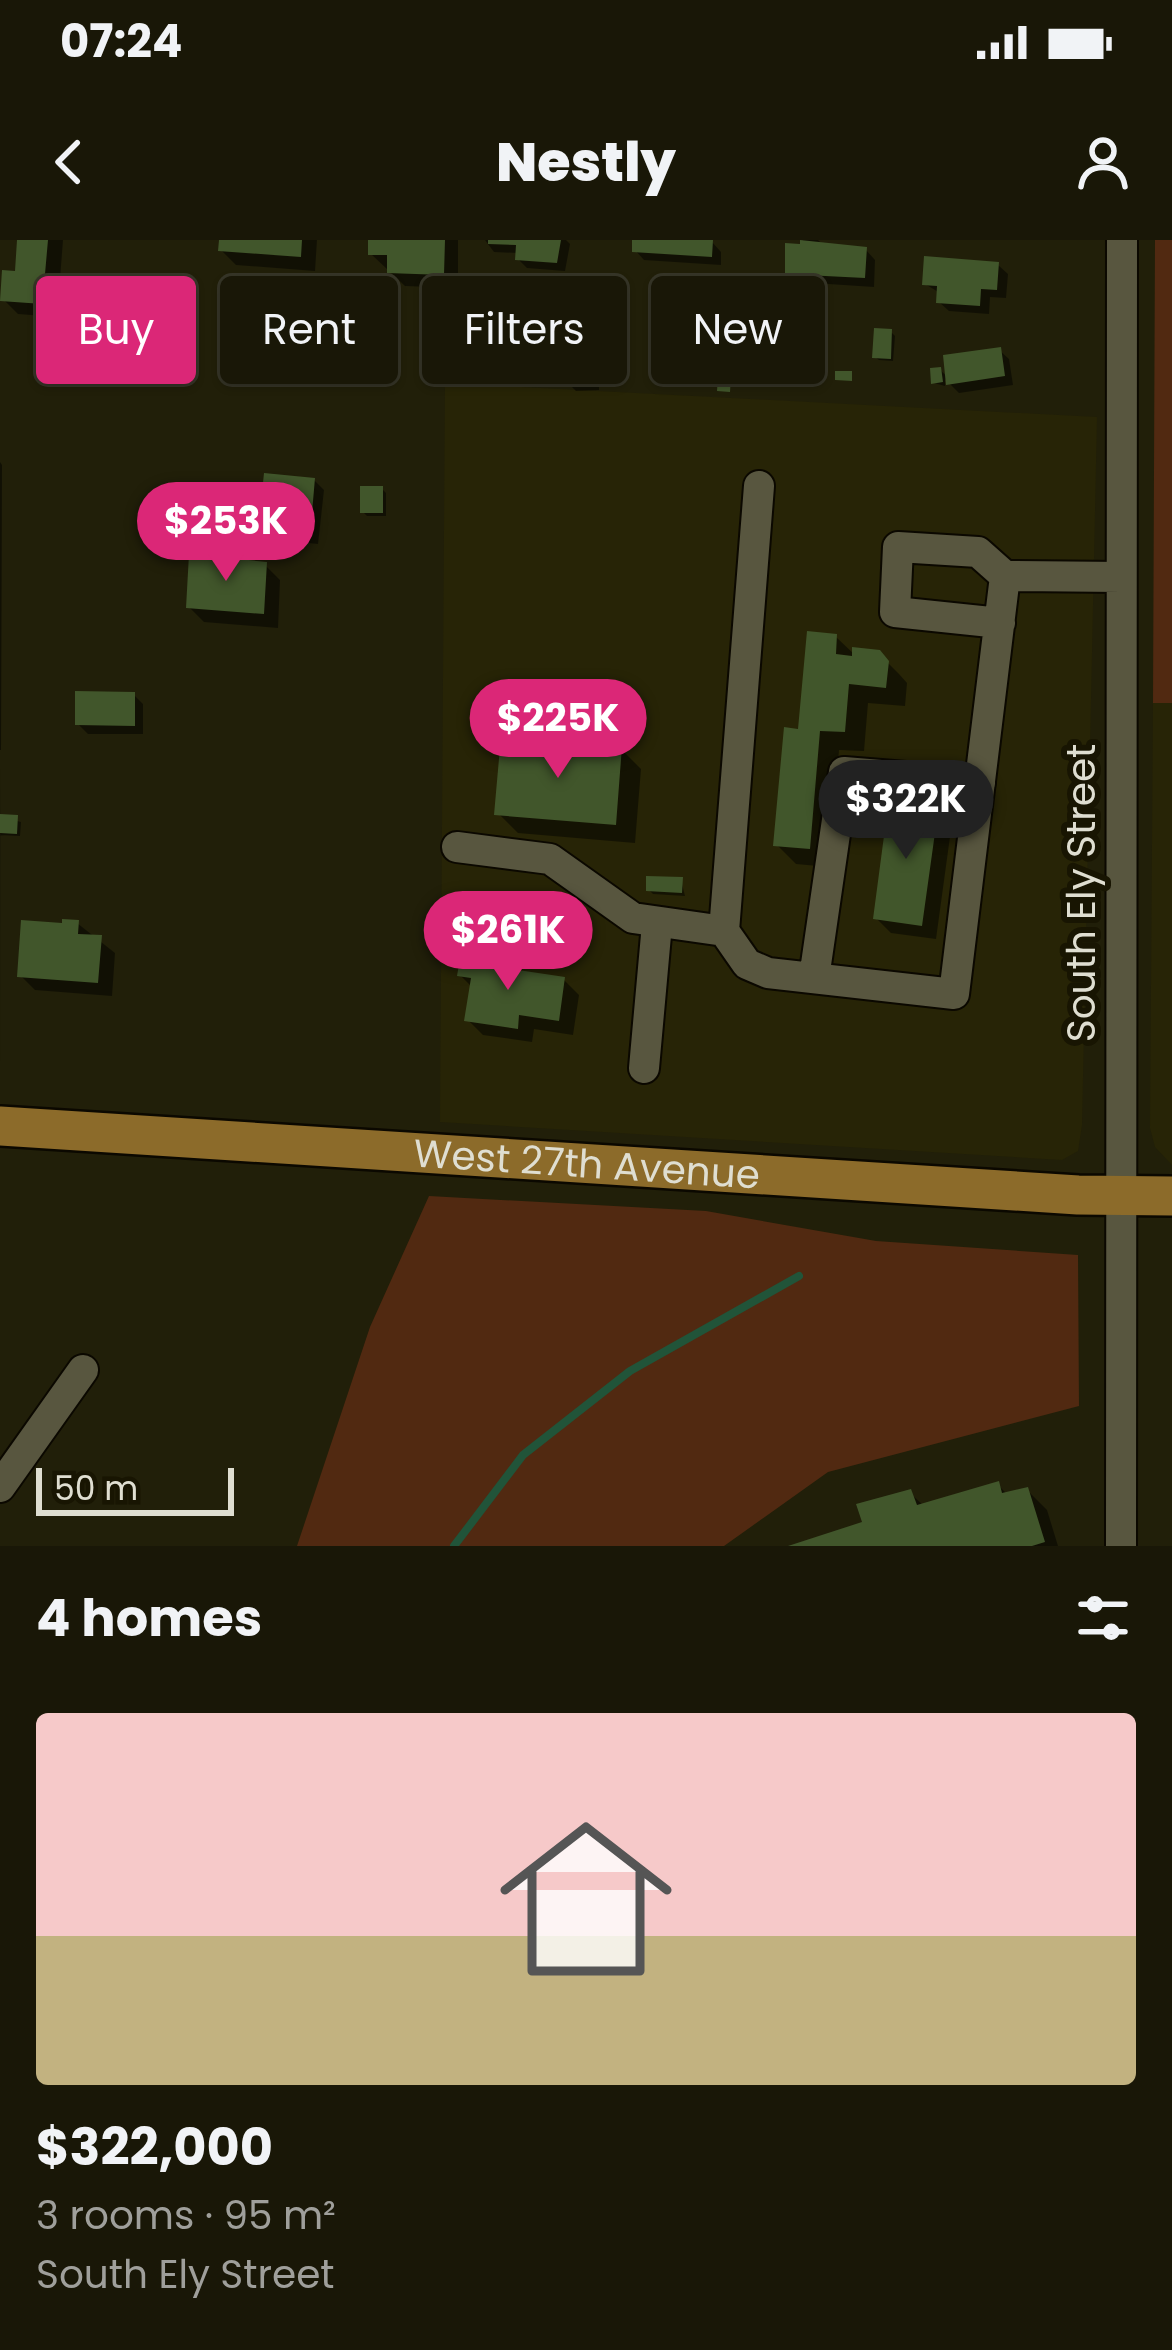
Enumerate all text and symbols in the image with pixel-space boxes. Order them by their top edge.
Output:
text: 07:24 [60,10,182,73]
text: Nestly [496,124,676,200]
icon: back [36,129,102,195]
icon: person [1070,129,1136,195]
chip: Buy [36,276,196,384]
chip: Rent [220,276,398,384]
chip: Filters [422,276,627,384]
chip: New [651,276,825,384]
pin: $253K [142,482,310,584]
text: $253K [164,493,288,548]
pin: $225K [474,679,642,781]
text: $225K [497,690,619,745]
street label: South Ely Street [1054,744,1109,1042]
pin: $322K [822,760,990,862]
text: $322K [846,771,966,826]
pin: $261K [424,891,592,993]
text: $261K [451,902,565,957]
street label: West 27th Avenue [412,1125,762,1202]
scale bar [36,1462,234,1515]
text: 50 m [54,1465,138,1512]
text: 4 homes [36,1582,262,1654]
icon: filters [1070,1585,1136,1651]
icon: home [478,1791,694,2007]
text: $322,000 [36,2111,273,2183]
text: 3 rooms · 95 m² [36,2188,336,2243]
text: South Ely Street [36,2247,335,2302]

